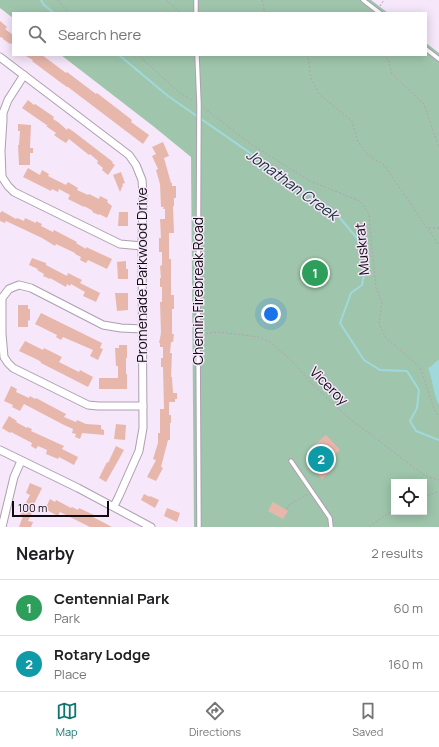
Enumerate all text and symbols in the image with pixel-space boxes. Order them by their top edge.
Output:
search box [12,12,427,56]
icon: search [26,23,48,45]
text: Search here [58,24,141,45]
water label: Jonathan Creek [242,144,345,227]
street label: Promenade Parkwood Drive [132,187,151,363]
street label: Chemin Firebreak Road [188,217,207,365]
street label: Muskrat [350,222,373,276]
pin: 1 [302,258,328,288]
your location [261,304,281,324]
street label: Viceroy [306,362,353,410]
pin: 2 [308,444,334,474]
map controls [391,479,427,515]
button: locate [391,479,427,515]
scale bar [12,499,109,518]
text: 100 m [18,500,47,515]
text: Nearby [16,542,74,565]
text: 2 results [371,544,423,562]
text: Centennial Park [54,588,169,609]
text: 1 [26,599,32,617]
text: 60 m [393,599,423,617]
text: Park [54,609,80,627]
text: Rotary Lodge [54,644,150,665]
text: 2 [25,655,33,673]
text: 160 m [388,655,423,673]
text: Place [54,665,87,683]
tab: Map [56,700,78,739]
tab: Directions [189,700,241,739]
tab: Saved [352,700,383,739]

